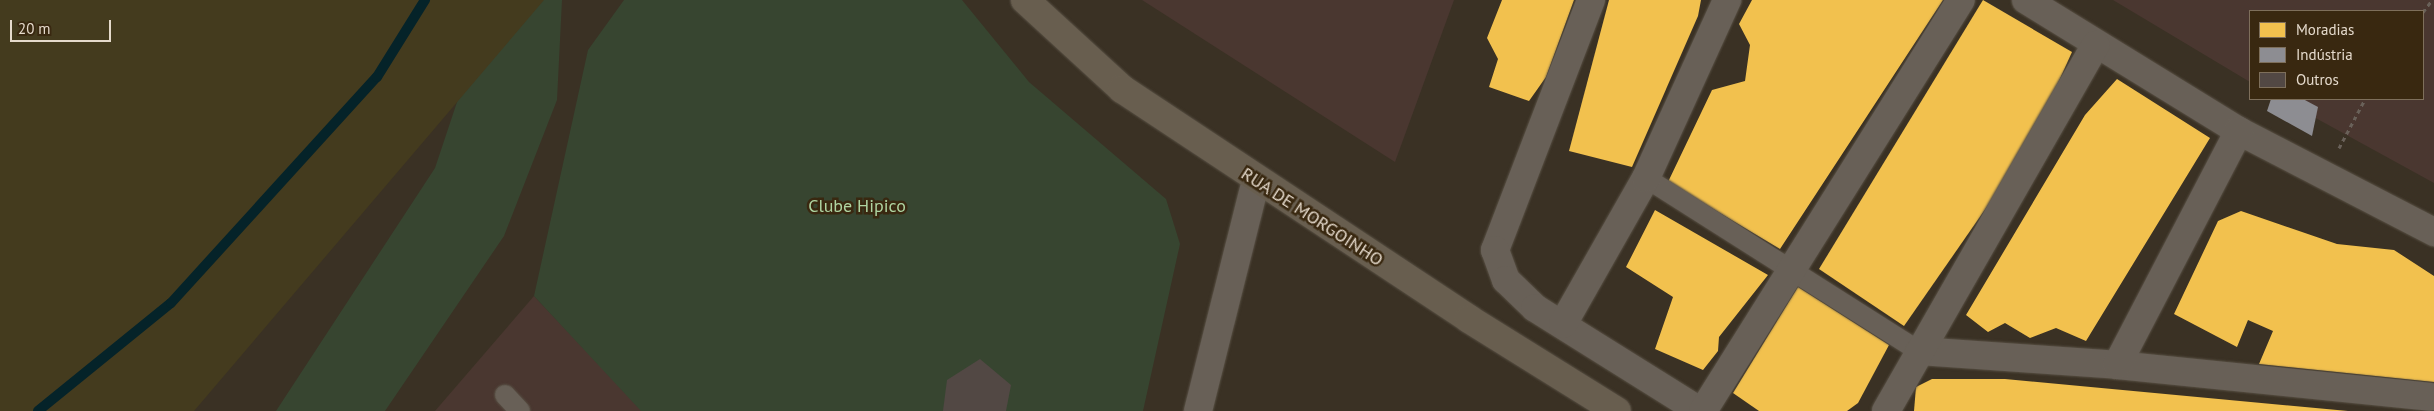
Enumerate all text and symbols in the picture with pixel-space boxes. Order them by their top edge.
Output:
scale bar [12,10,114,42]
legend [2249,10,2424,100]
text: 20 m [18,19,51,38]
text: Moradias [2296,20,2354,39]
text: Indústria [2296,45,2353,64]
text: Outros [2296,70,2339,89]
street label: RUA DE MORGOINHO [1237,163,1387,271]
park label: Clube Hipico [808,195,906,217]

